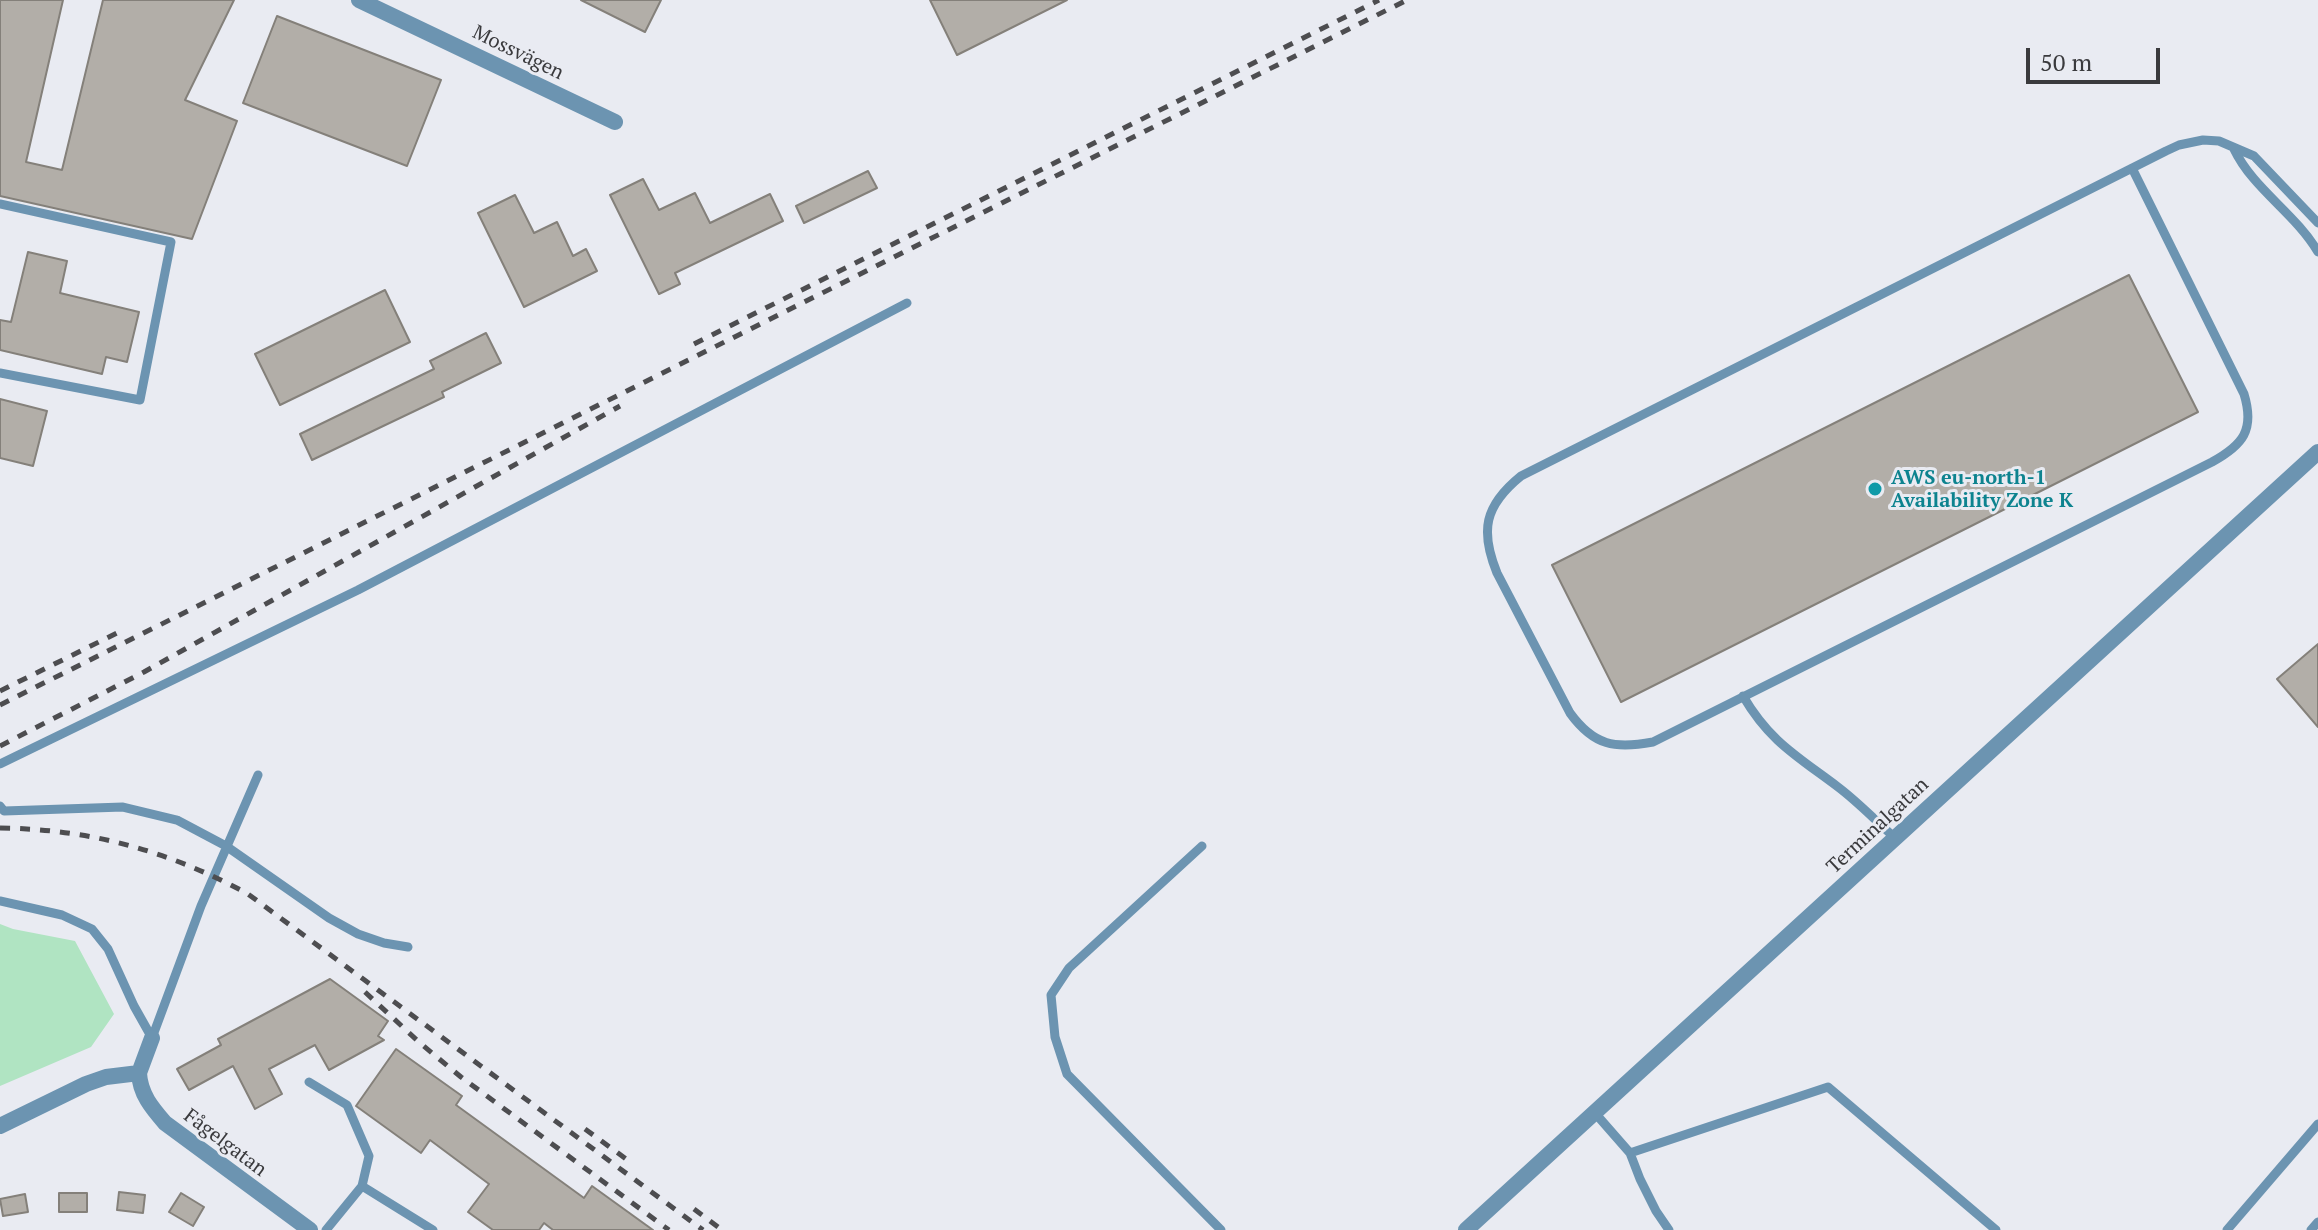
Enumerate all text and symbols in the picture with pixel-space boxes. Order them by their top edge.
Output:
street label: Mossvägen [469,21,567,85]
scale bar [2030,32,2164,82]
text: 50 m [2040,46,2092,78]
place label: AWS eu-north-1 Availability Zone K [1891,466,2073,513]
marker: AWS eu-north-1 Availability Zone K [1866,480,1884,498]
street label: Terminalgatan [1822,773,1934,879]
street label: Fågelgatan [179,1104,271,1182]

